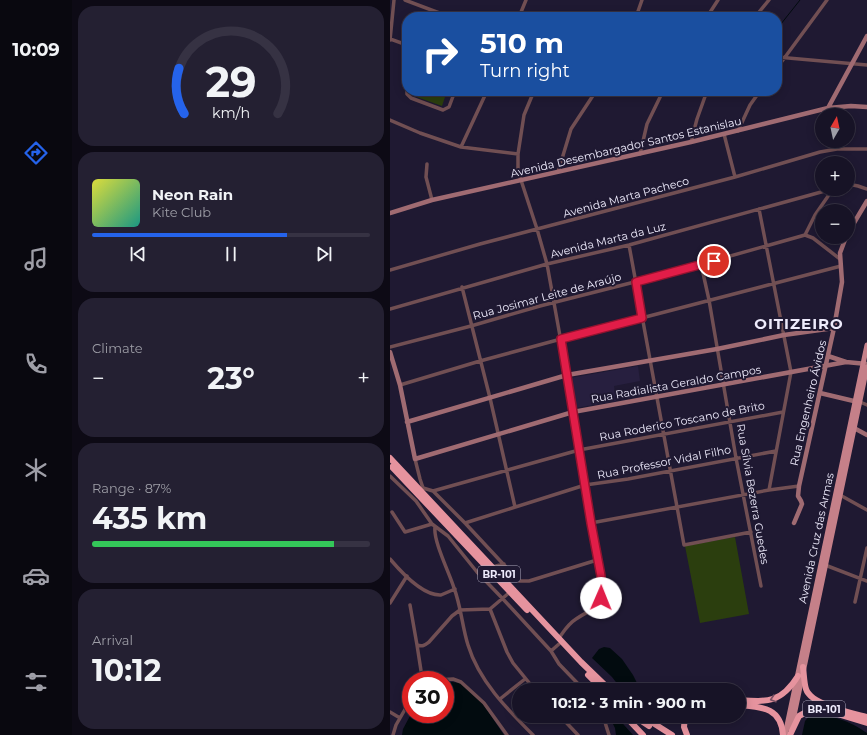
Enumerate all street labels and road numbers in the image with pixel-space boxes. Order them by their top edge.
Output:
street label: Avenida Desembargador Santos Estanislau [509,114,743,180]
street label: Avenida Marta Pacheco [561,173,691,221]
street label: Avenida Marta da Luz [549,219,668,261]
street label: Rua Josimar Leite de Araújo [471,269,623,323]
street label: Rua Engenheiro Ávidos [787,338,829,467]
street label: Rua Radialista Geraldo Campos [590,362,763,406]
street label: Rua Roderico Toscano de Brito [598,398,766,444]
street label: Rua Sílvia Bezerra Guedes [734,423,772,566]
street label: Rua Professor Vidal Filho [596,442,732,482]
street label: Avenida Cruz das Armas [795,471,837,605]
road number: BR-101 [478,566,520,582]
road number: BR-101 [803,701,845,717]

